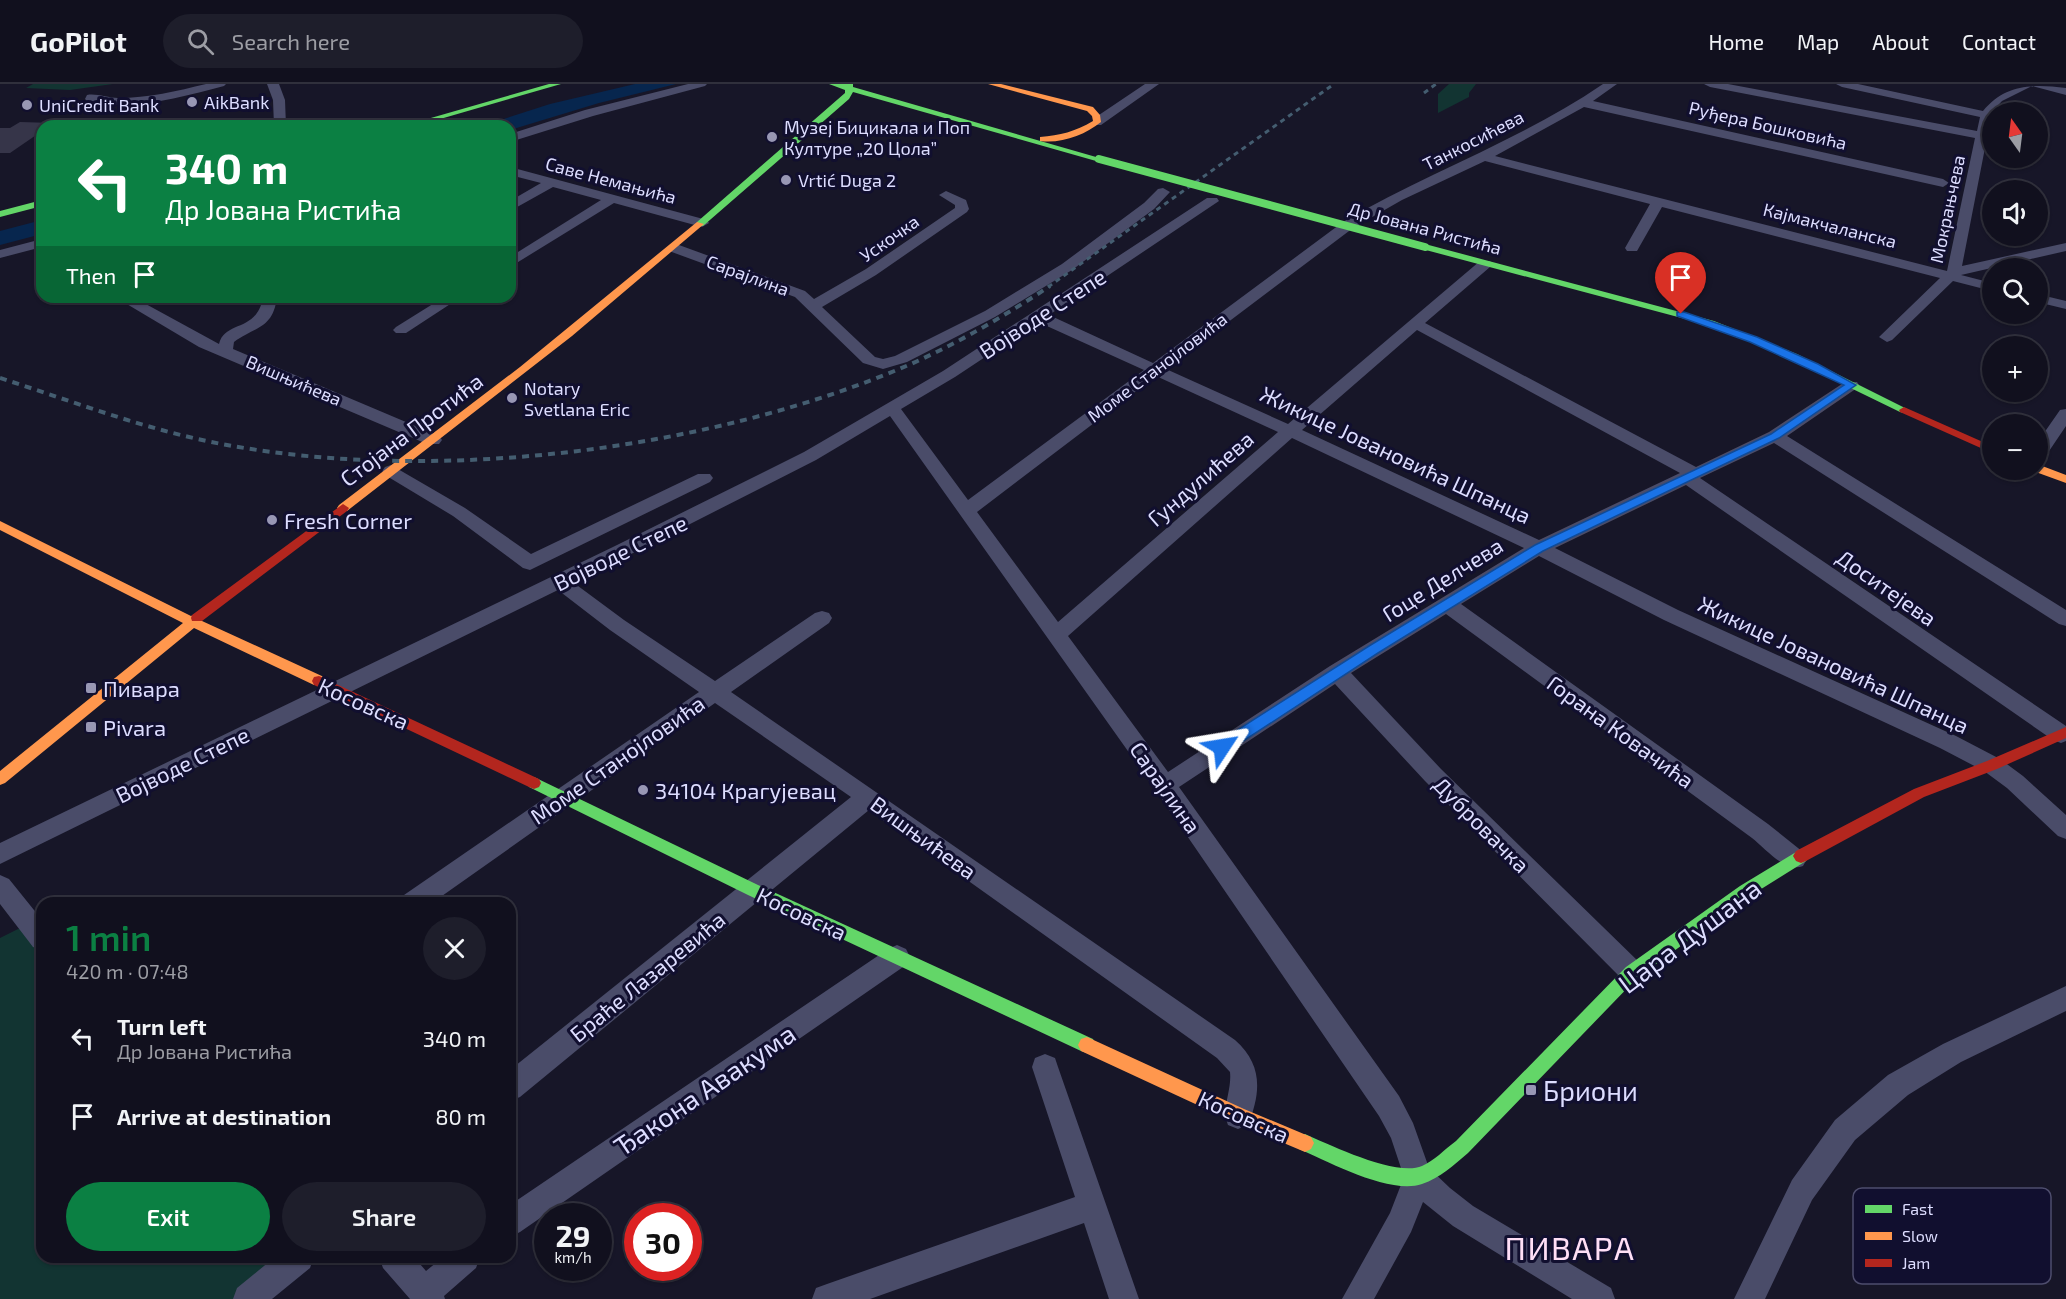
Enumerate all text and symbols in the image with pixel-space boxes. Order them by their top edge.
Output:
search box [163,14,583,68]
text: GoPilot [30,24,127,58]
icon: search [184,25,217,58]
text: Search here [232,28,350,54]
text: Home [1708,29,1764,54]
text: Map [1797,29,1839,54]
text: About [1872,29,1929,54]
text: Contact [1962,29,2036,54]
place label: AikBank [204,91,269,113]
place label: UniCredit Bank [39,94,159,116]
marker: AikBank [185,95,199,109]
street label: Руђера Бошковића [1687,96,1849,154]
marker: UniCredit Bank [20,98,34,112]
north arrow [1982,102,2048,168]
map controls [1982,102,2048,480]
street label: Танкосићева [1419,105,1527,175]
place label: Музеј Бицикала и Поп Културе „20 Цола” [784,116,970,159]
marker: Музеј Бицикала и Поп Културе „20 Цола” [765,130,779,144]
text: 340 m [165,142,288,192]
icon: left [66,144,144,222]
street label: Саве Немањића [543,152,679,208]
street label: Мокрањчева [1925,153,1969,265]
place label: Vrtić Duga 2 [798,169,896,191]
marker: Vrtić Duga 2 [779,173,793,187]
button: sound [1982,180,2048,246]
text: Др Јована Ристића [165,193,401,225]
street label: Др Јована Ристића [1346,197,1504,259]
street label: Кајмакчаланска [1761,198,1899,252]
street label: Ускочка [855,210,923,266]
street label: Сарајлина [704,250,792,300]
pin [1655,252,1706,314]
icon: arrive [128,258,161,291]
button: search [1982,258,2048,324]
icon: arrive [1664,261,1697,294]
text: Then [66,262,116,288]
street label: Војводе Степе [974,263,1111,364]
street label: Моме Станојловића [1083,307,1231,427]
button: + [1982,336,2048,402]
street label: Вишњићева [243,350,345,410]
street label: Стојана Протића [335,367,488,492]
place label: Notary Svetlana Eric [524,377,630,420]
street label: Жикице Јовановића Шпанца [1257,380,1535,528]
marker: Notary Svetlana Eric [505,391,519,405]
button: − [1982,414,2048,480]
street label: Гундулићева [1142,425,1259,532]
place label: Fresh Corner [284,507,412,533]
street label: Војводе Степе [549,508,691,596]
marker: Fresh Corner [265,513,279,527]
street label: Гоце Делчева [1377,531,1507,627]
street label: Доситејева [1832,543,1942,632]
street label: Жикице Јовановића Шпанца [1695,590,1973,738]
street label: Горана Ковачића [1543,669,1699,793]
street label: Косовска [315,672,413,734]
place label: Пивара [103,675,180,701]
marker: Пивара [84,681,98,695]
street label: Моме Станојловића [525,689,710,830]
place label: Pivara [103,714,166,740]
position arrow [1190,715,1254,779]
marker: Pivara [84,720,98,734]
street label: Војводе Степе [111,720,253,808]
street label: Сарајлина [1124,736,1207,838]
street label: Дубровачка [1428,771,1535,878]
place label: 34104 Крагујевац [655,777,836,804]
marker: 34104 Крагујевац [636,783,650,797]
street label: Вишњићева [866,790,982,884]
street label: Цара Душана [1611,871,1767,1000]
street label: Косовска [753,881,851,945]
street label: Браће Лазаревића [564,905,730,1047]
text: 1 min [66,915,151,958]
button: close [423,917,486,980]
text: 420 m · 07:48 [66,959,189,983]
text: Turn left [117,1013,206,1039]
street label: Ђакона Авакума [607,1016,801,1162]
icon: left [66,1022,99,1055]
text: 340 m [423,1025,486,1051]
text: Др Јована Ристића [117,1039,292,1063]
place label: Бриони [1543,1074,1638,1107]
marker: Бриони [1524,1083,1538,1097]
street label: Косовска [1195,1085,1293,1147]
icon: arrive [66,1100,99,1133]
text: Arrive at destination [117,1103,331,1129]
text: 80 m [435,1103,486,1129]
button: Exit [66,1182,270,1251]
button: Share [282,1182,486,1251]
legend [1853,1188,2051,1284]
text: Fast [1902,1199,1933,1218]
speed limit sign: 30 [624,1203,702,1281]
text: 29 [555,1217,591,1253]
text: Slow [1902,1226,1938,1245]
district label: ПИВАРА [1504,1228,1636,1266]
text: km/h [554,1248,592,1266]
text: Jam [1902,1253,1930,1272]

